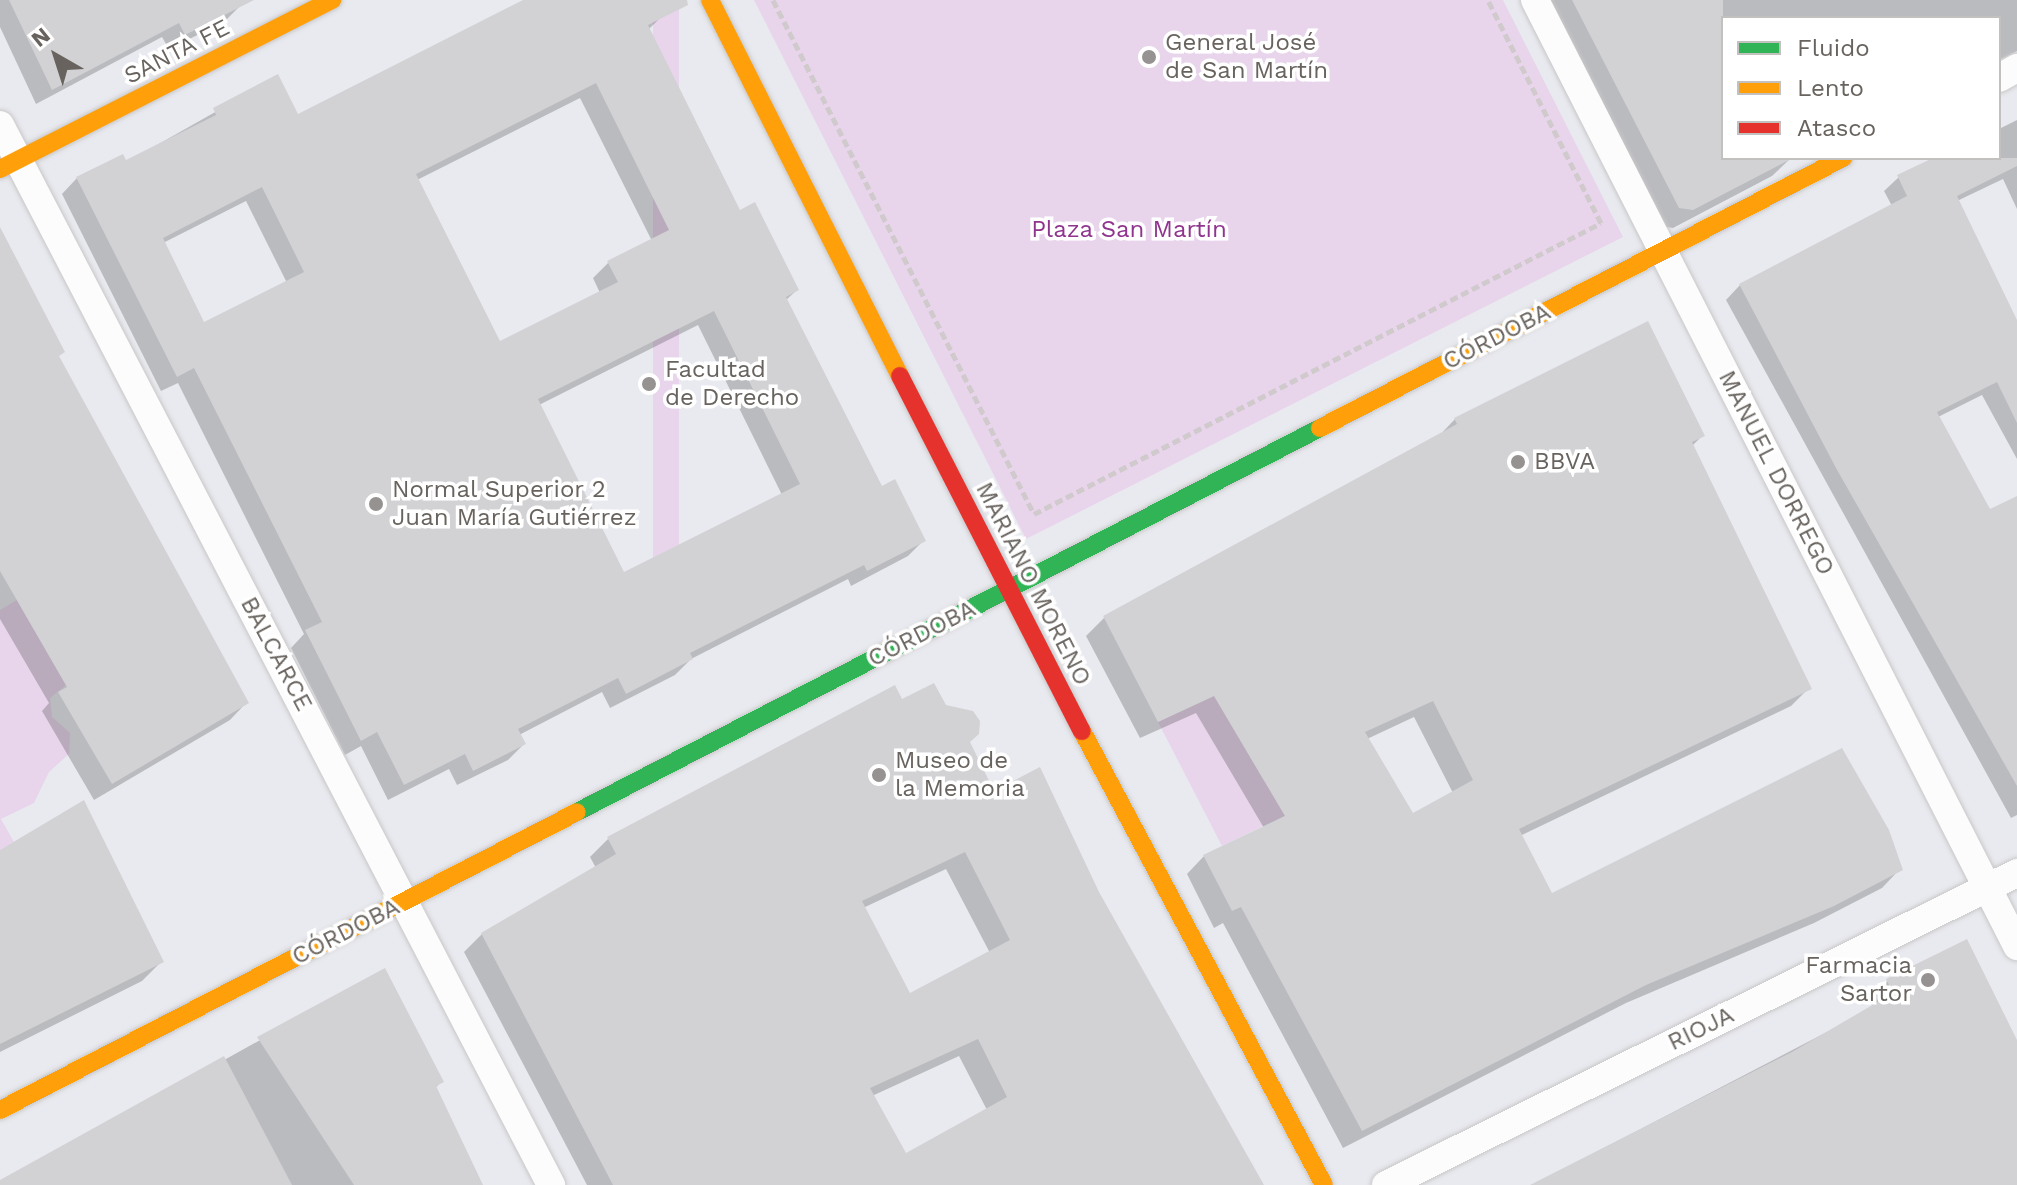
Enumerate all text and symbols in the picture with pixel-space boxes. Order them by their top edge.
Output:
street label: SANTA FE [119,13,235,91]
north arrow [16,16,96,96]
legend [1721,16,2001,160]
text: N [26,22,55,52]
place label: General José de San Martín [1165,29,1328,85]
text: Fluido [1797,34,1870,62]
marker: General José de San Martín [1140,48,1158,66]
text: Lento [1797,74,1864,102]
text: Atasco [1797,114,1876,142]
park label: Plaza San Martín [1031,216,1227,244]
street label: CÓRDOBA [1438,298,1556,376]
place label: Facultad de Derecho [665,356,799,412]
street label: MANUEL DORREGO [1712,366,1840,580]
marker: Facultad de Derecho [640,375,658,393]
place label: BBVA [1534,448,1595,476]
marker: BBVA [1509,453,1527,471]
place label: Normal Superior 2 Juan María Gutiérrez [392,476,637,532]
street label: MARIANO MORENO [969,478,1097,690]
marker: Normal Superior 2 Juan María Gutiérrez [367,495,385,513]
street label: BALCARCE [234,592,318,716]
street label: CÓRDOBA [863,595,981,673]
place label: Museo de la Memoria [895,747,1025,803]
marker: Museo de la Memoria [870,766,888,784]
street label: CÓRDOBA [287,893,405,971]
place label: Farmacia Sartor [1805,952,1912,1008]
marker: Farmacia Sartor [1919,971,1937,989]
street label: RIOJA [1663,1001,1739,1057]

